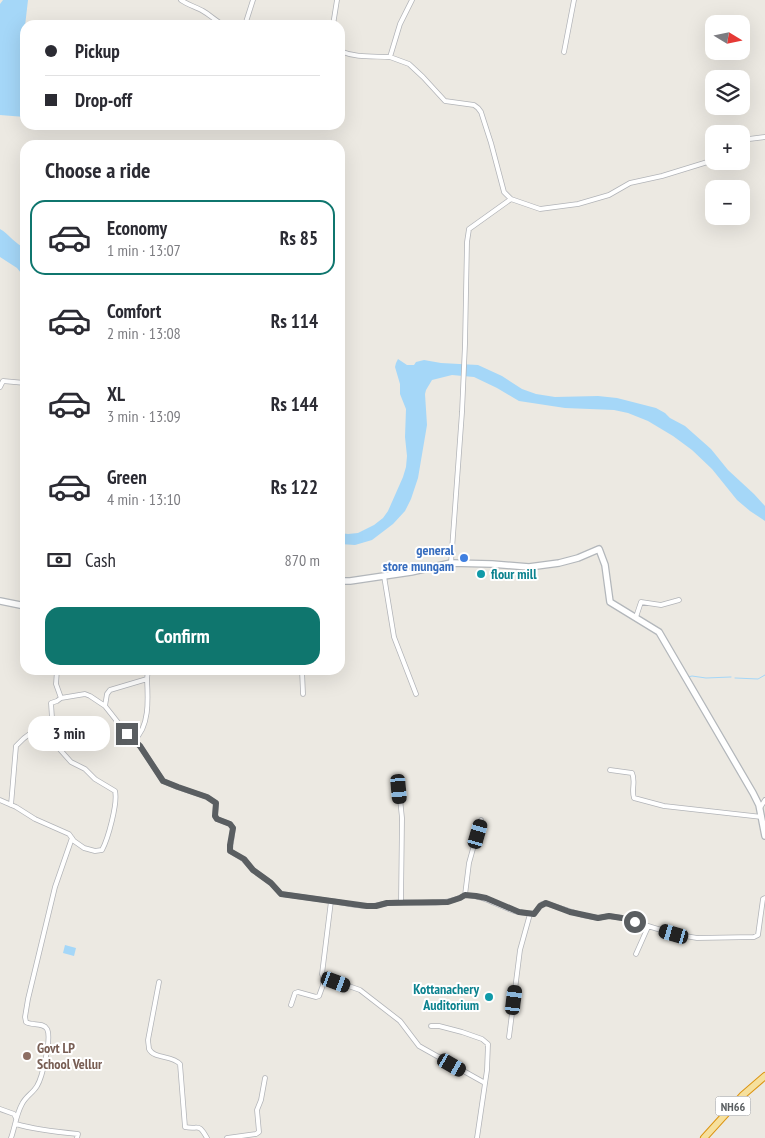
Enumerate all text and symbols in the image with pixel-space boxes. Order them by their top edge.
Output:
north arrow [705,15,750,60]
map controls [705,15,750,225]
text: Pickup [75,39,120,63]
button: layers [705,70,750,115]
text: Drop-off [75,88,132,112]
button: + [705,125,750,170]
text: Choose a ride [45,156,150,184]
button: − [705,180,750,225]
icon: car [47,215,92,260]
text: Economy [107,216,167,240]
text: Rs 85 [280,226,318,250]
text: 1 min · 13:07 [107,240,181,260]
icon: car [47,298,92,343]
text: Comfort [107,299,161,323]
text: Rs 114 [271,309,318,333]
text: 2 min · 13:08 [107,323,181,343]
icon: car [47,381,92,426]
text: XL [107,382,125,406]
text: Rs 144 [271,392,318,416]
text: 3 min · 13:09 [107,406,181,426]
icon: car [47,464,92,509]
text: Green [107,465,147,489]
text: Rs 122 [271,475,318,499]
text: 4 min · 13:10 [107,489,181,509]
place label: general store mungam [383,541,455,575]
icon: cash [45,546,73,574]
text: Cash [85,548,116,572]
text: 870 m [285,550,320,570]
marker: general store mungam [458,552,470,564]
place label: flour mill [491,565,537,583]
marker: flour mill [475,568,487,580]
button: Confirm [45,607,320,665]
callout: 3 min [27,716,110,752]
text: 3 min [53,723,85,743]
route end [116,723,138,745]
car [390,773,407,805]
car [466,818,489,850]
route start [624,911,646,933]
car [657,923,690,945]
car [319,970,352,994]
place label: Kottanachery Auditorium [413,980,479,1014]
car [504,984,523,1016]
marker: Kottanachery Auditorium [483,991,495,1003]
place label: Govt LP School Vellur [37,1039,103,1073]
marker: Govt LP School Vellur [21,1050,33,1062]
car [435,1051,468,1079]
road number: NH66 [716,1096,750,1116]

